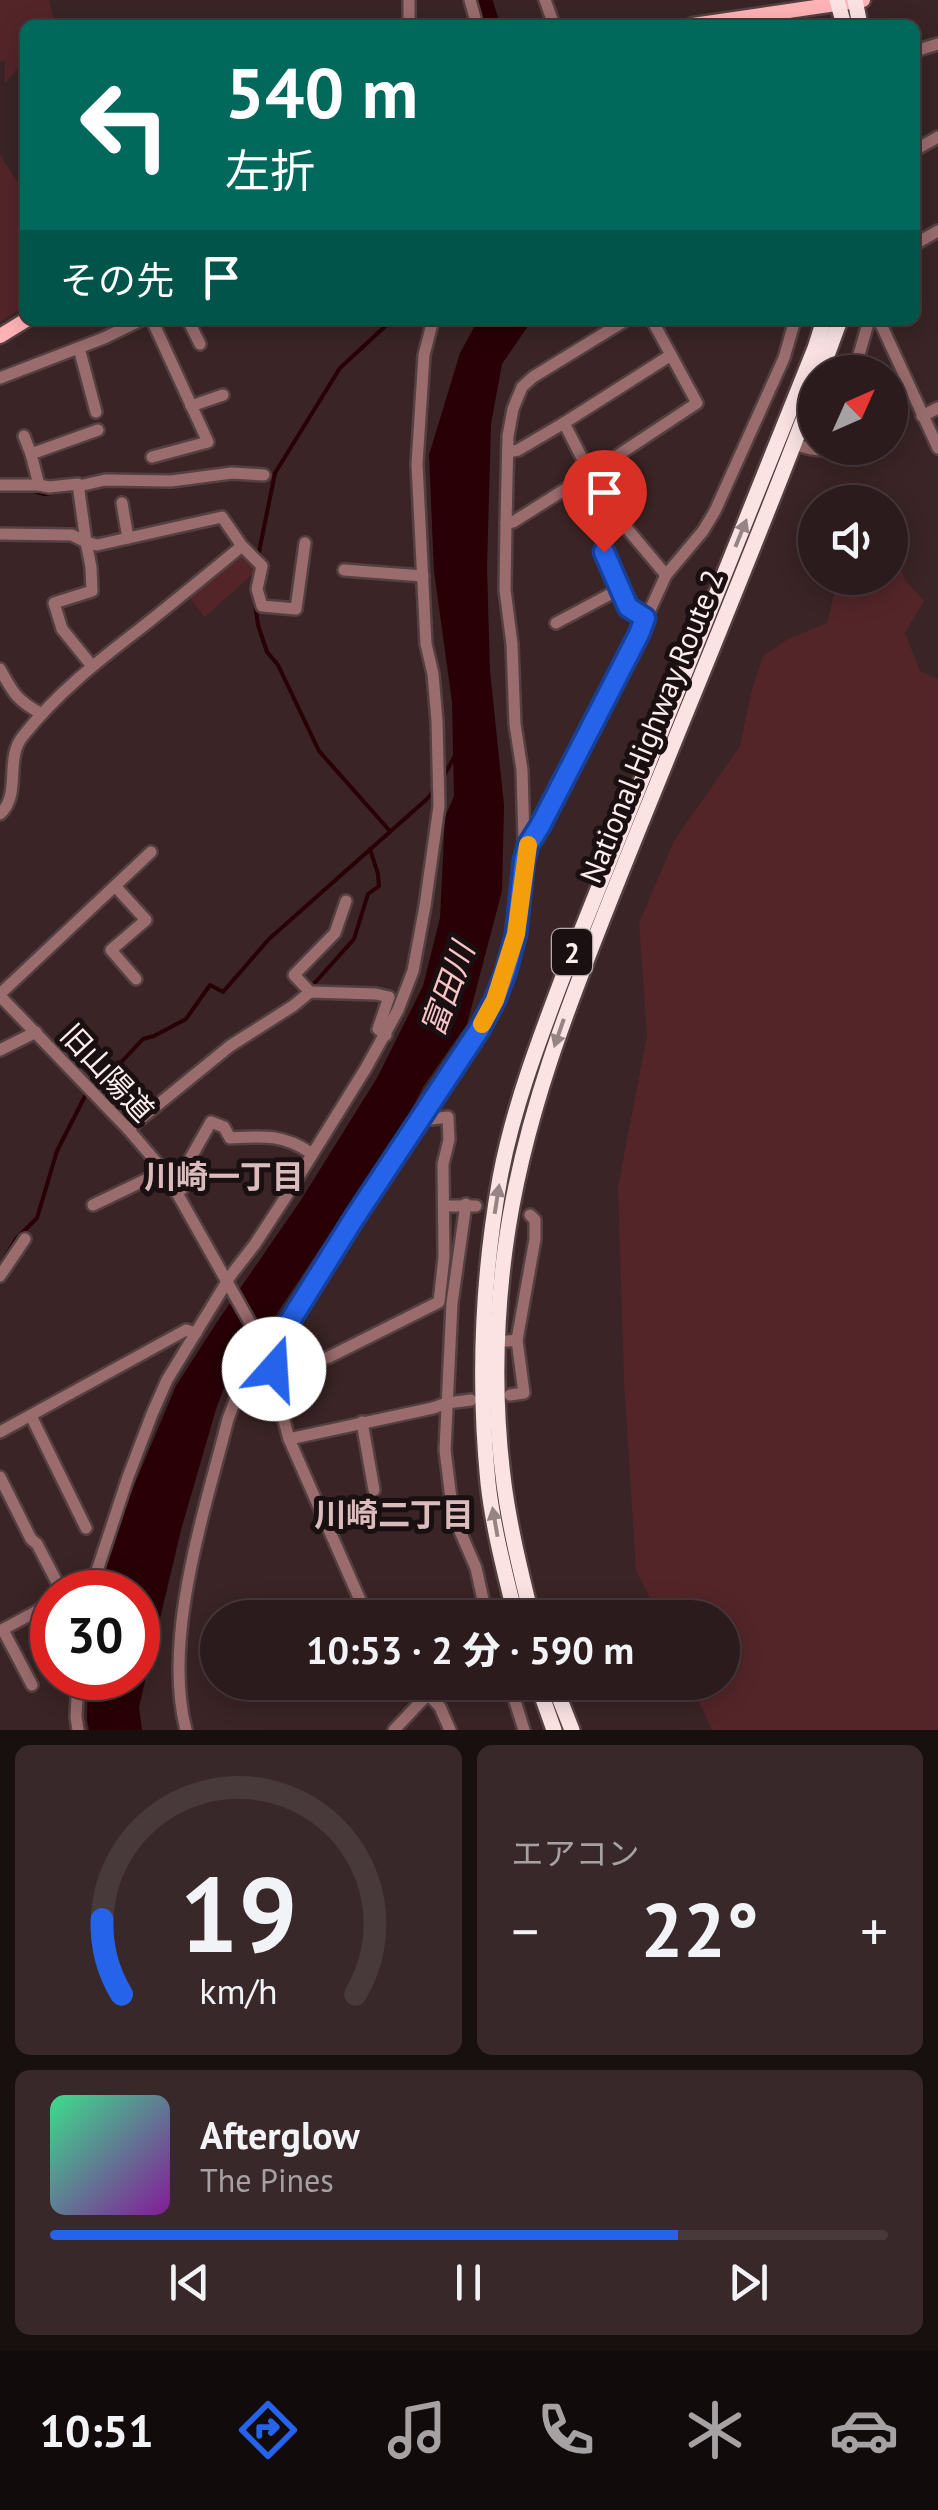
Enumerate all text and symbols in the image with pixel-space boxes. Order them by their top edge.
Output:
text: 540 m [225,47,418,137]
icon: left [60,60,190,190]
text: 左折 [225,141,315,199]
icon: arrive [194,250,249,305]
text: その先 [60,255,174,304]
north arrow [798,355,908,465]
map controls [798,355,908,595]
pin [562,450,647,553]
icon: arrive [577,465,632,520]
button: sound [798,485,908,595]
one-way arrow [733,518,749,548]
street label: National Highway Route 2 [570,564,732,888]
road number: 2 [552,929,592,975]
water label: 富田川 [411,934,484,1041]
street label: 旧山陽道 [53,1015,163,1129]
one-way arrow [551,1018,566,1048]
district label: 川崎一丁目 [144,1155,304,1197]
one-way arrow [490,1183,506,1214]
position arrow [222,1317,326,1421]
district label: 川崎二丁目 [314,1493,474,1535]
one-way arrow [487,1506,502,1537]
speed limit sign: 30 [30,1570,160,1700]
text: 10:53 · 2 分 · 590 m [306,1625,634,1674]
text: エアコン [512,1832,640,1874]
text: 19 [179,1846,297,1981]
text: 22° [641,1881,759,1978]
text: − [512,1895,539,1966]
text: + [860,1895,888,1966]
text: km/h [199,1968,277,2014]
text: Afterglow [200,2110,360,2159]
text: The Pines [200,2159,334,2201]
icon: previous [162,2255,217,2310]
icon: pause [441,2255,496,2310]
icon: next [721,2255,776,2310]
icon: directions [233,2395,303,2465]
icon: music [382,2395,452,2465]
icon: phone [531,2395,601,2465]
icon: climate [680,2395,750,2465]
icon: car [829,2395,899,2465]
text: 10:51 [39,2401,154,2459]

